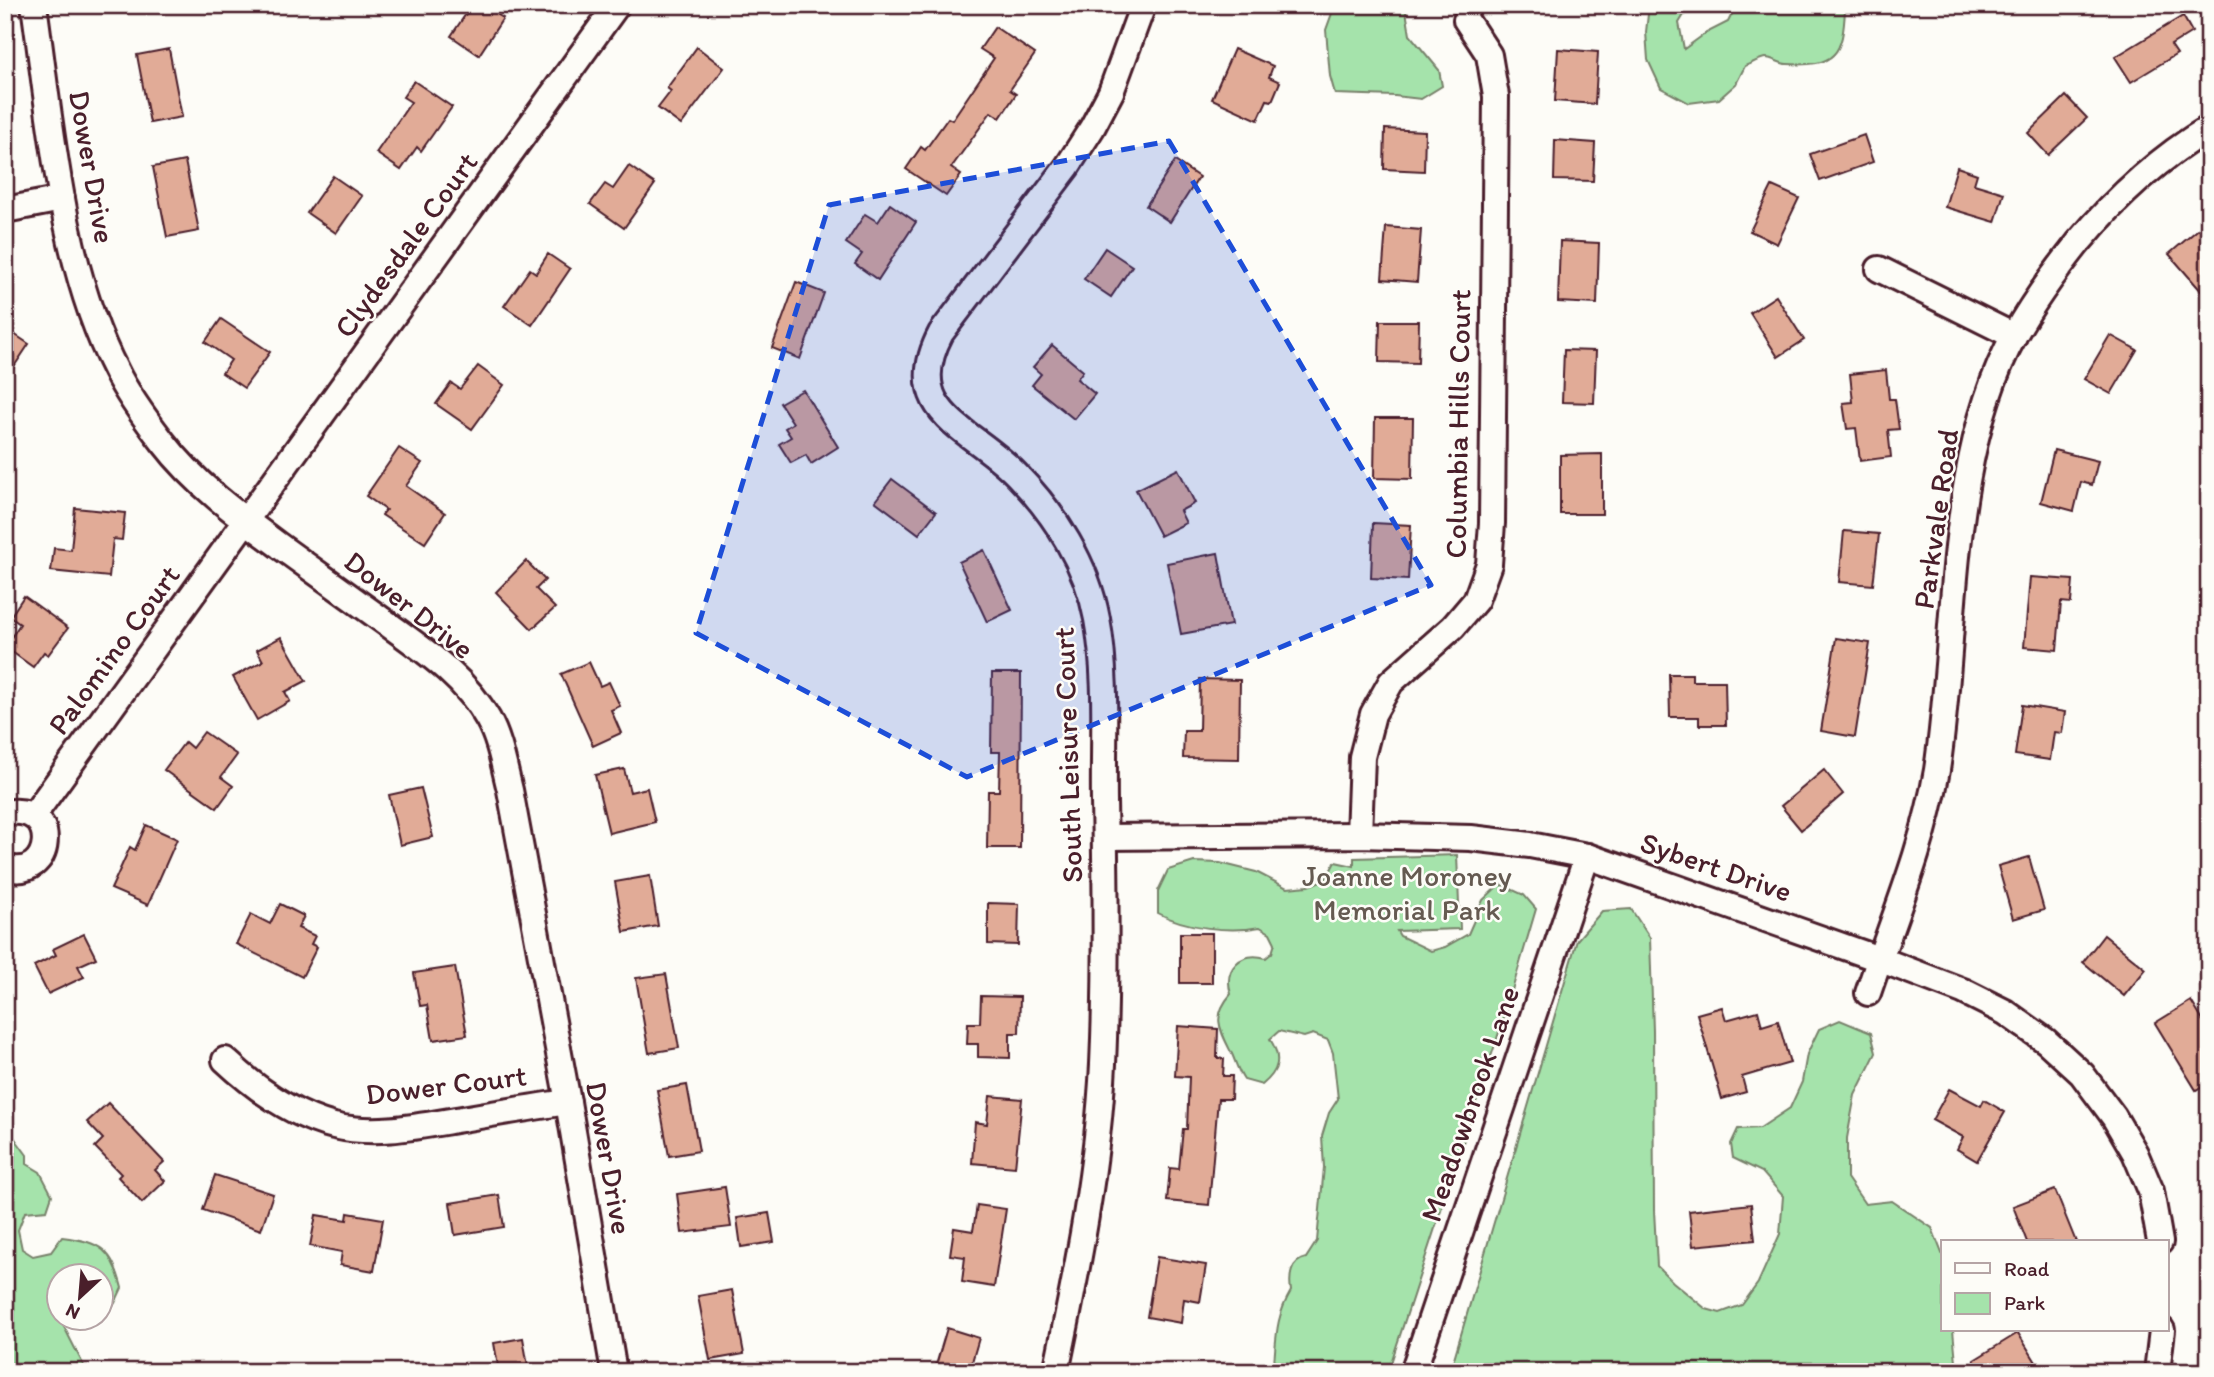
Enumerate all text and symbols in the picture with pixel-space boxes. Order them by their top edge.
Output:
street label: Dower Drive [61,88,124,246]
street label: Clydesdale Court [326,145,485,345]
street label: Columbia Hills Court [1437,289,1478,559]
street label: Parkvale Road [1905,426,1966,611]
street label: Dower Drive [337,542,482,667]
street label: Palomino Court [40,558,188,742]
street label: South Leisure Court [1045,627,1090,884]
street label: Sybert Drive [1636,823,1797,910]
park label: Joanne Moroney Memorial Park [1302,857,1512,928]
street label: Meadowbrook Lane [1412,981,1527,1227]
street label: Dower Court [363,1056,529,1113]
street label: Dower Drive [578,1079,641,1237]
legend [1941,1240,2168,1332]
text: Road [2004,1256,2050,1281]
north arrow [46,1262,116,1332]
text: Park [2004,1290,2046,1315]
text: N [62,1299,84,1325]

